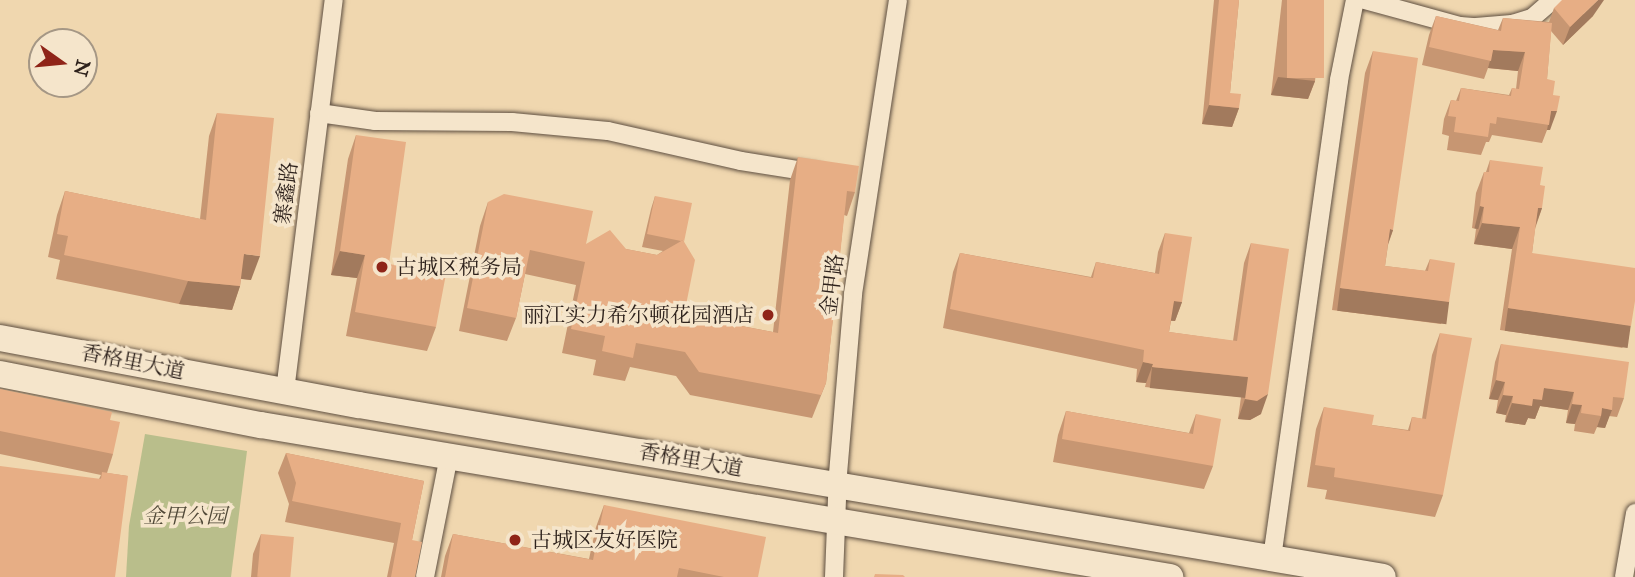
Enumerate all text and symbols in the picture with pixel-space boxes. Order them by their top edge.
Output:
north arrow [28,28,98,98]
text: N [69,57,95,79]
street label: 寨鑫路 [270,160,302,226]
street label: 金甲路 [816,252,848,318]
place label: 古城区税务局 [396,254,522,280]
marker: 古城区税务局 [374,259,390,275]
place label: 丽江实力希尔顿花园酒店 [523,302,754,328]
marker: 丽江实力希尔顿花园酒店 [760,307,776,323]
street label: 香格里大道 [79,340,187,384]
street label: 香格里大道 [637,438,745,482]
park label: 金甲公园 [143,503,227,529]
place label: 古城区友好医院 [531,527,678,553]
marker: 古城区友好医院 [505,530,525,550]

